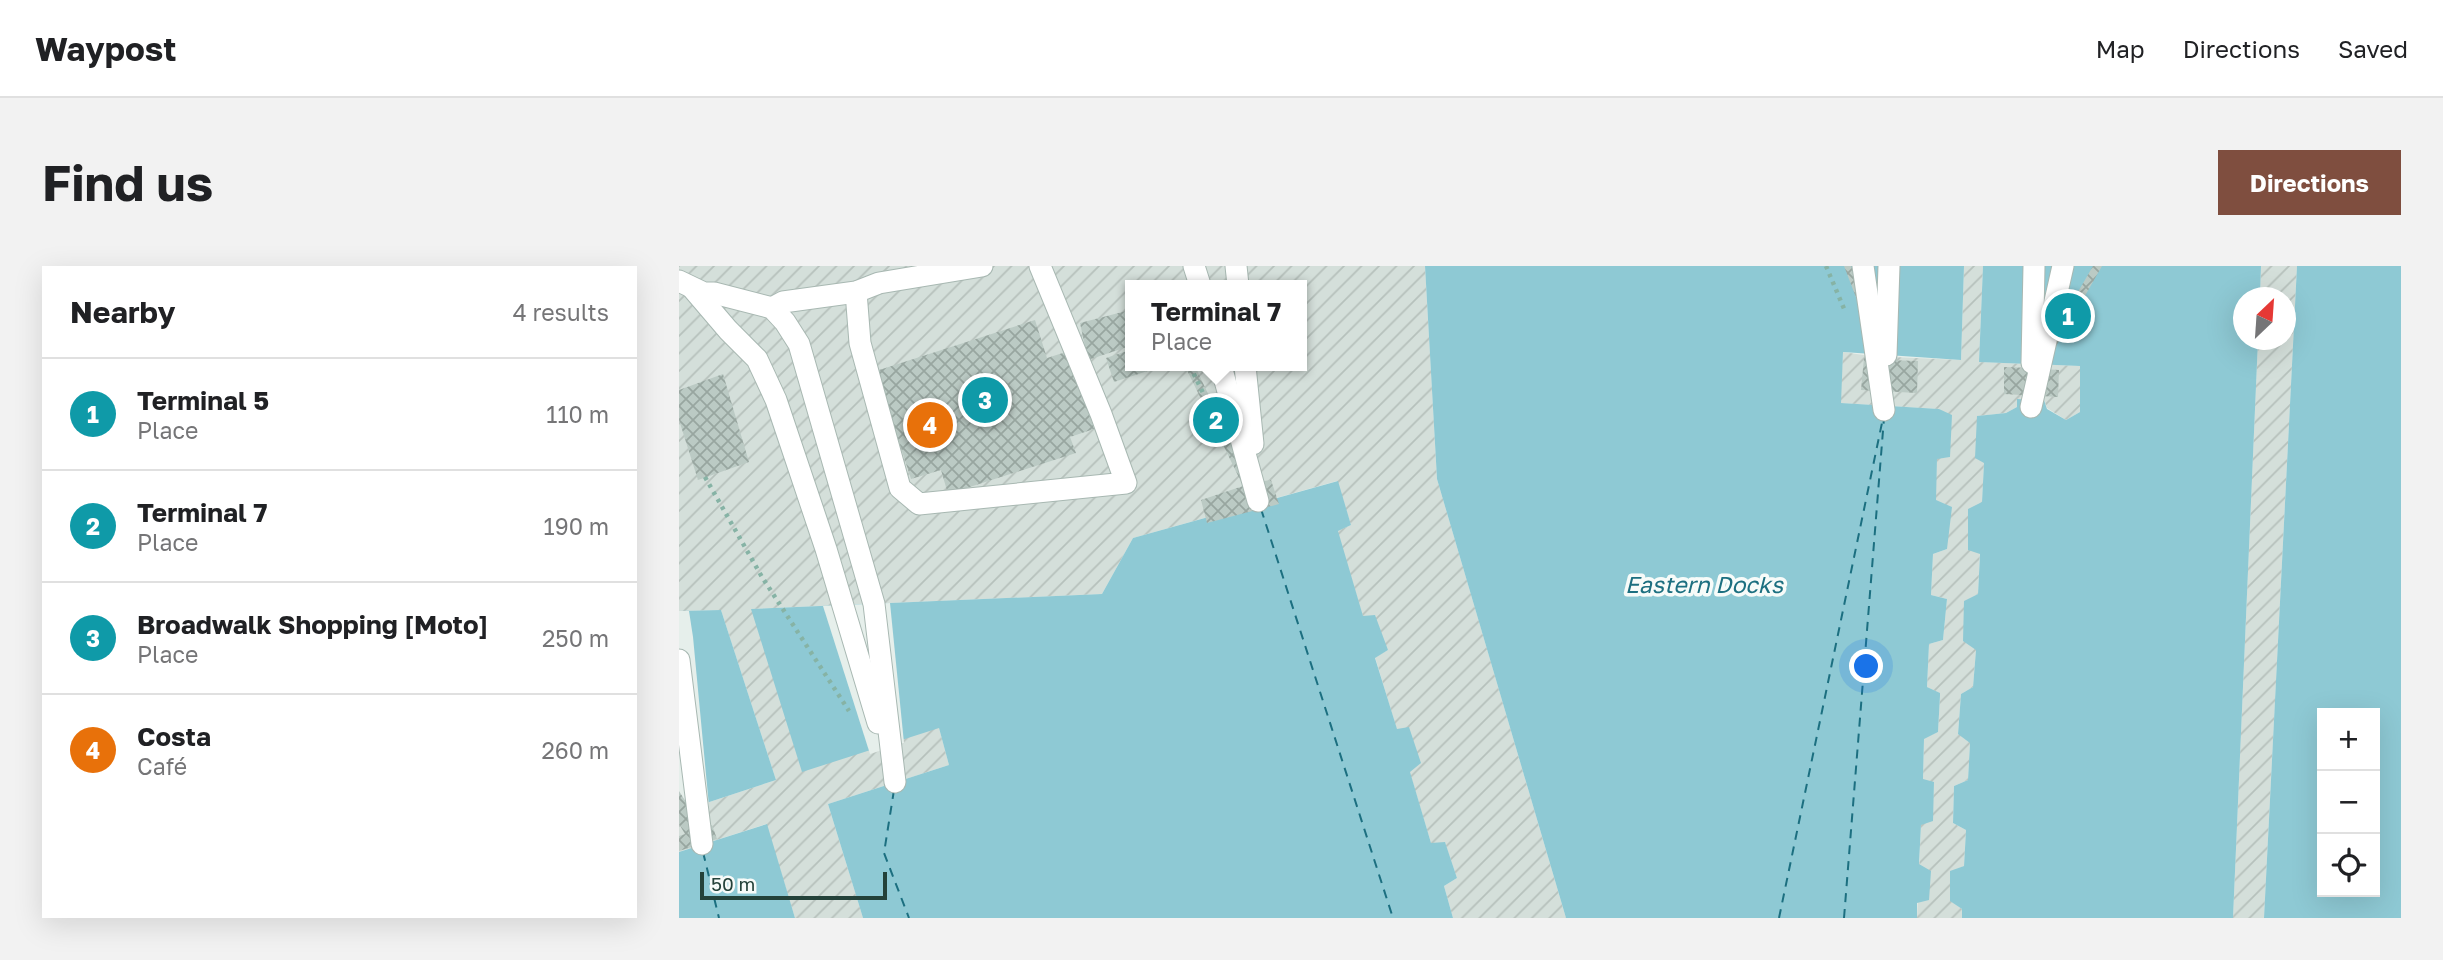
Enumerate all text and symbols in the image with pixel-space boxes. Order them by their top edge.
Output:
text: Waypost [35,29,176,68]
text: Map [2096,34,2145,63]
text: Directions [2183,34,2300,63]
text: Saved [2338,34,2408,63]
button: Directions [2218,150,2401,215]
text: Find us [42,153,213,212]
popup [1125,280,1307,371]
north arrow [2233,287,2296,350]
pin: 1 [2045,290,2091,342]
text: Nearby [70,294,175,330]
text: Terminal 7 [1151,296,1281,327]
text: 4 results [513,298,609,326]
text: Place [1151,327,1212,355]
pin: 3 [962,374,1008,426]
text: Terminal 5 [137,385,269,416]
pin: 2 [1193,394,1239,446]
pin: 4 [907,399,953,451]
text: 1 [87,400,99,428]
text: 110 m [546,400,609,428]
text: Place [137,416,198,444]
text: Terminal 7 [137,497,267,528]
text: 2 [86,512,100,540]
text: 190 m [544,512,609,540]
text: Place [137,528,198,556]
water label: Eastern Docks [1625,570,1784,598]
text: Broadwalk Shopping [Moto] [137,609,489,640]
text: 3 [86,624,100,652]
text: 250 m [542,624,609,652]
text: Place [137,640,198,668]
your location [1849,649,1883,683]
map controls [2317,708,2380,897]
button: + [2317,708,2380,771]
text: Costa [137,721,211,752]
text: 4 [86,736,100,764]
text: 260 m [541,736,609,764]
text: Café [137,752,187,780]
button: − [2317,771,2380,834]
button: locate [2317,834,2380,897]
scale bar [700,869,887,901]
text: 50 m [711,872,755,895]

